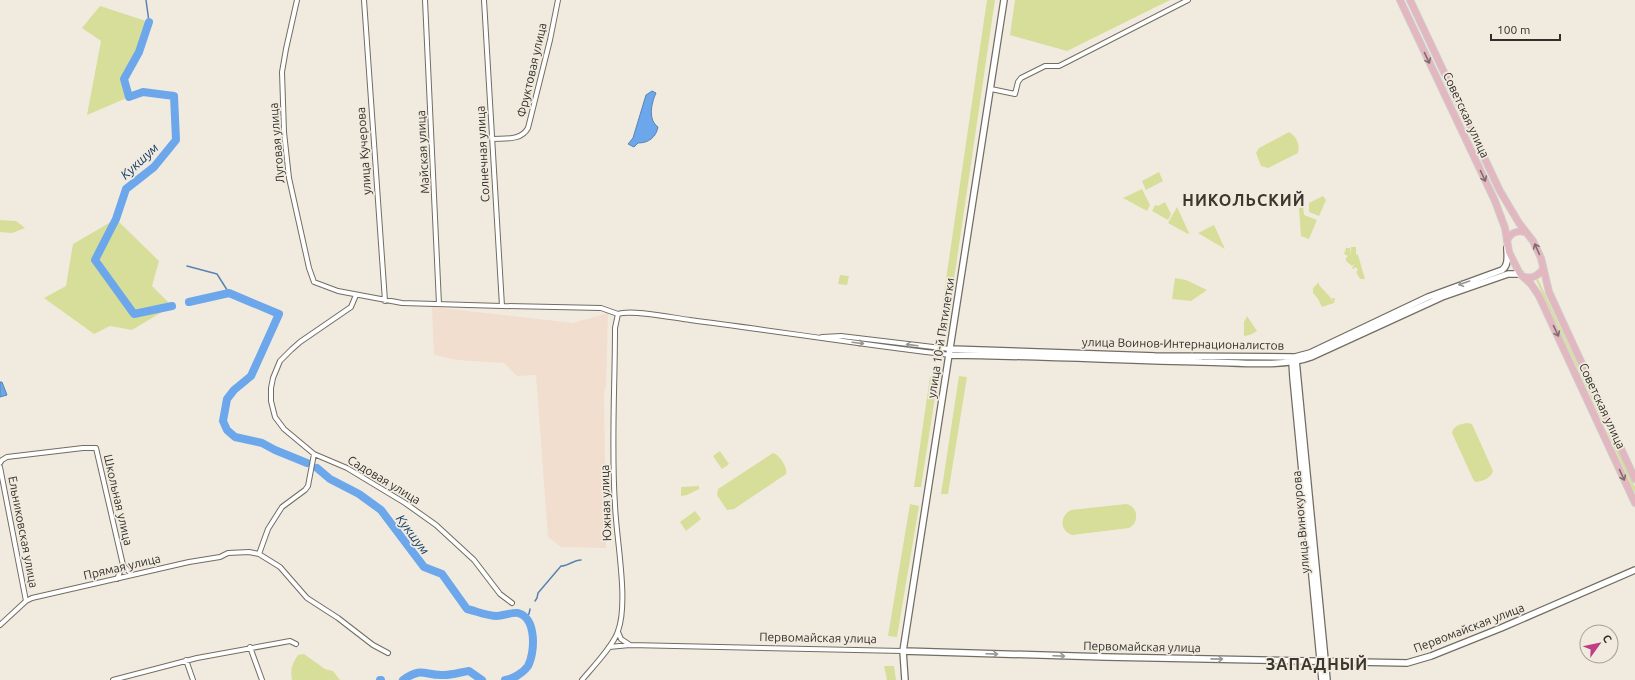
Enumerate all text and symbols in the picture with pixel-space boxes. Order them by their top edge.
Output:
scale bar [1491,16,1560,42]
street label: Фруктовая улица [514,21,549,118]
text: 100 m [1497,23,1530,36]
one-way arrow [1424,52,1431,64]
street label: Советская улица [1441,70,1492,160]
street label: Луговая улица [267,102,286,184]
street label: Солнечная улица [473,105,492,203]
street label: улица Кучерова [354,107,373,195]
street label: Майская улица [414,110,431,194]
water label: Кукшум [117,140,161,182]
one-way arrow [1480,169,1487,181]
district label: НИКОЛЬСКИЙ [1182,190,1306,209]
one-way arrow [1533,244,1540,256]
street label: улица 10-й Пятилетки [925,277,956,399]
one-way arrow [1457,280,1470,287]
one-way arrow [1553,325,1560,337]
street label: улица Воинов-Интернационалистов [1082,335,1284,352]
one-way arrow [851,340,864,347]
one-way arrow [906,341,919,349]
street label: Советская улица [1577,361,1628,451]
street label: Школьная улица [102,453,135,547]
street label: Садовая улица [346,453,423,506]
street label: Южная улица [598,465,613,541]
one-way arrow [1619,469,1626,481]
street label: улица Винокурова [1290,470,1311,574]
street label: Ельниковская улица [6,475,41,589]
water label: Кукшум [394,511,433,557]
street label: Прямая улица [82,551,162,582]
street label: Первомайская улица [1412,600,1526,655]
north arrow [1579,624,1619,664]
street label: Первомайская улица [759,630,877,645]
text: С [1600,632,1614,645]
street label: Первомайская улица [1083,639,1201,654]
one-way arrow [985,650,998,657]
one-way arrow [1052,652,1065,660]
district label: ЗАПАДНЫЙ [1266,654,1368,673]
one-way arrow [1210,656,1223,663]

